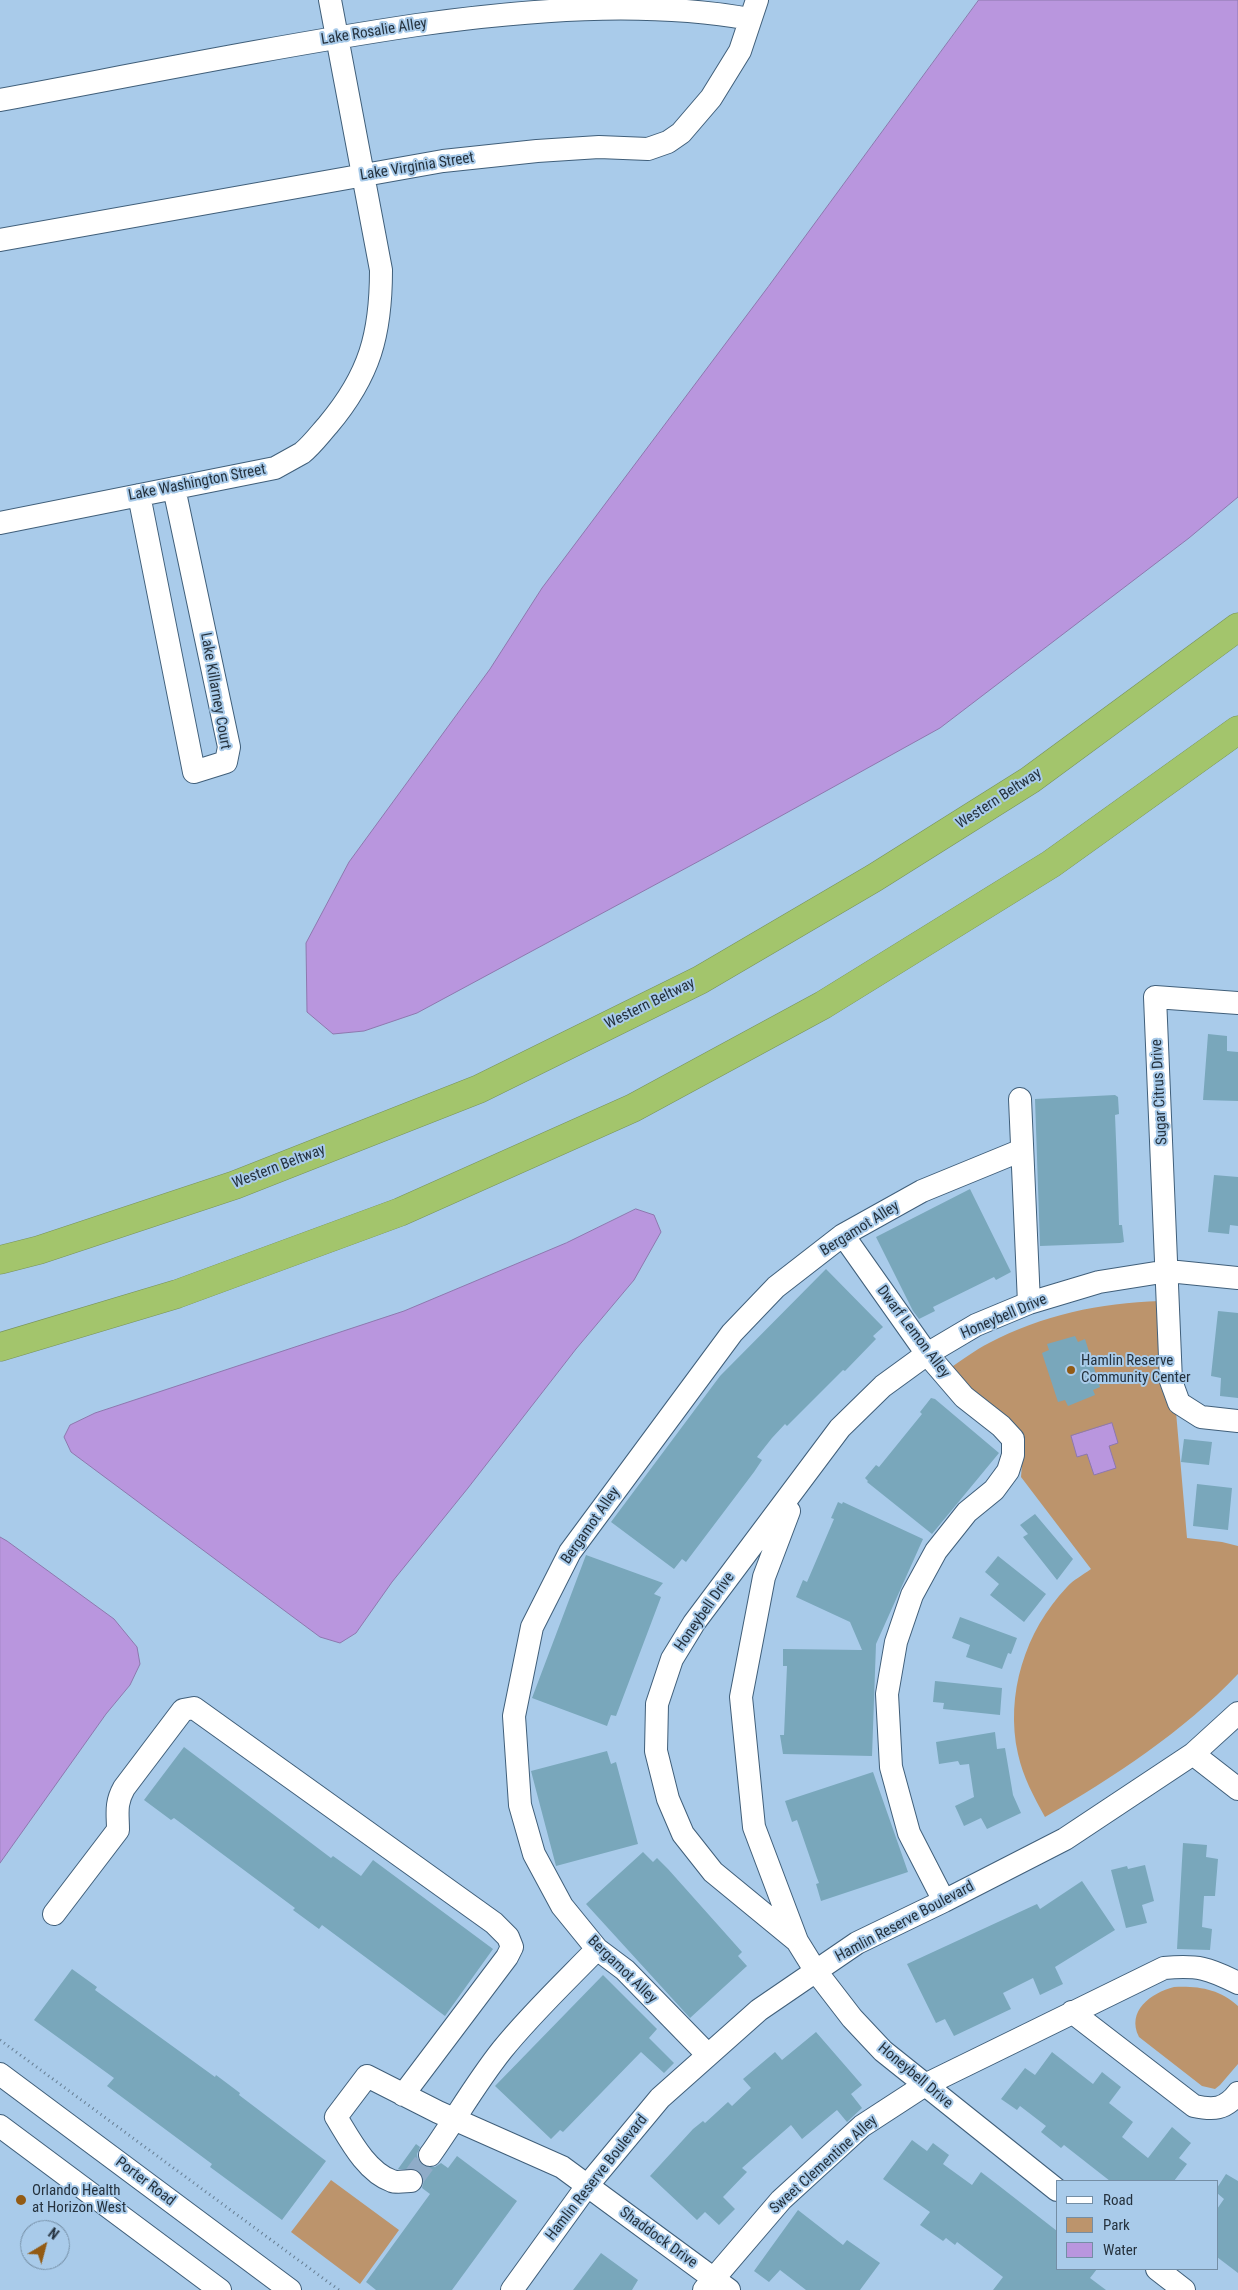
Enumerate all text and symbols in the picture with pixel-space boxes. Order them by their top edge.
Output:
street label: Lake Rosalie Alley [320,15,428,49]
street label: Lake Virginia Street [359,149,475,185]
street label: Lake Washington Street [127,461,267,505]
street label: Lake Killarney Court [196,631,234,751]
street label: Western Beltway [953,765,1045,833]
street label: Western Beltway [602,974,698,1034]
street label: Sugar Citrus Drive [1148,1039,1172,1145]
street label: Western Beltway [230,1141,328,1193]
street label: Bergamot Alley [817,1198,903,1260]
street label: Dwarf Lemon Alley [872,1282,954,1382]
street label: Honeybell Drive [958,1291,1050,1343]
place label: Hamlin Reserve Community Center [1081,1352,1191,1387]
marker: Hamlin Reserve Community Center [1065,1364,1077,1376]
street label: Bergamot Alley [558,1484,624,1568]
street label: Honeybell Drive [671,1569,739,1655]
street label: Hamlin Reserve Boulevard [833,1878,977,1966]
street label: Bergamot Alley [584,1932,660,2008]
street label: Honeybell Drive [874,2040,956,2112]
street label: Hamlin Reserve Boulevard [542,2112,652,2244]
street label: Sweet Clementine Alley [767,2112,881,2218]
street label: Porter Road [112,2154,178,2210]
legend [1056,2180,1218,2270]
place label: Orlando Health at Horizon West [32,2182,126,2217]
text: Road [1103,2191,1133,2209]
marker: Orlando Health at Horizon West [14,2193,28,2207]
street label: Shaddock Drive [616,2204,700,2272]
text: Park [1103,2216,1130,2234]
north arrow [20,2220,70,2270]
text: N [45,2225,62,2243]
text: Water [1103,2241,1137,2259]

